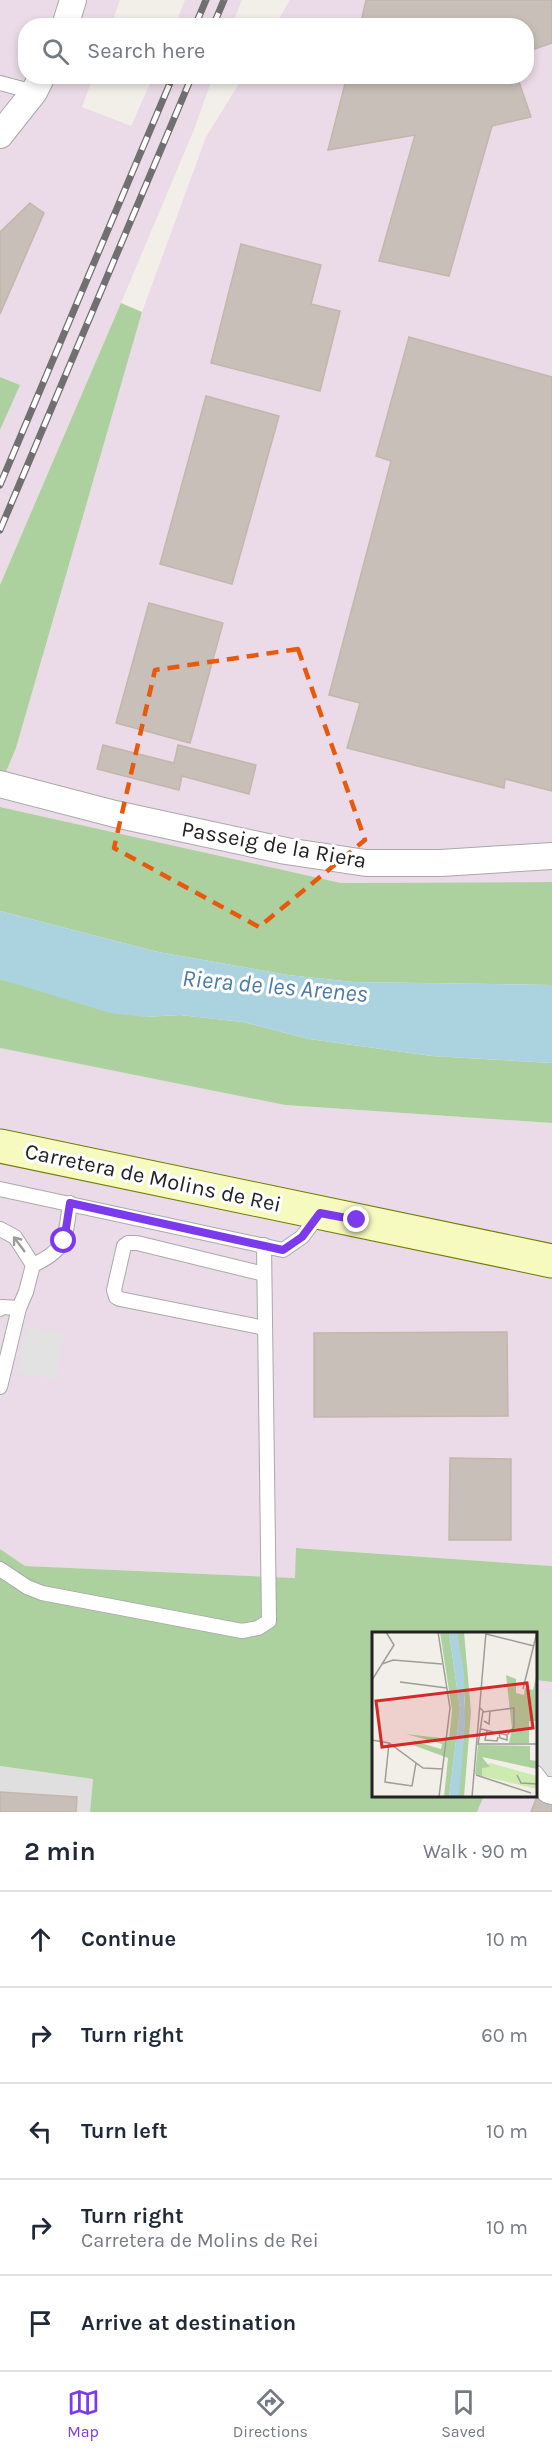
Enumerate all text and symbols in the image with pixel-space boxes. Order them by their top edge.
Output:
search box [18,18,534,84]
icon: search [39,35,72,68]
text: Search here [87,38,205,64]
street label: Passeig de la Riera [179,816,369,874]
water label: Riera de les Arenes [181,964,369,1008]
street label: Carretera de Molins de Rei [22,1138,284,1218]
route end [343,1206,369,1232]
route start [50,1227,76,1253]
one-way arrow [13,1236,26,1252]
inset map [372,1632,537,1797]
text: 2 min [24,1836,96,1867]
text: Walk · 90 m [423,1840,528,1863]
icon: ahead [24,1923,57,1956]
text: Continue [81,1926,176,1952]
text: 10 m [486,1928,528,1951]
icon: right [24,2019,57,2052]
text: Turn right [81,2022,184,2048]
text: 60 m [481,2024,528,2047]
icon: left [24,2115,57,2148]
text: Turn left [81,2118,168,2144]
text: 10 m [486,2120,528,2143]
text: Turn right [81,2203,184,2229]
icon: right [24,2211,57,2244]
text: 10 m [486,2216,528,2239]
text: Carretera de Molins de Rei [81,2229,319,2252]
icon: arrive [24,2307,57,2340]
text: Arrive at destination [81,2310,296,2336]
tab: Map [67,2386,100,2441]
tab: Directions [233,2386,308,2441]
tab: Saved [441,2386,485,2441]

